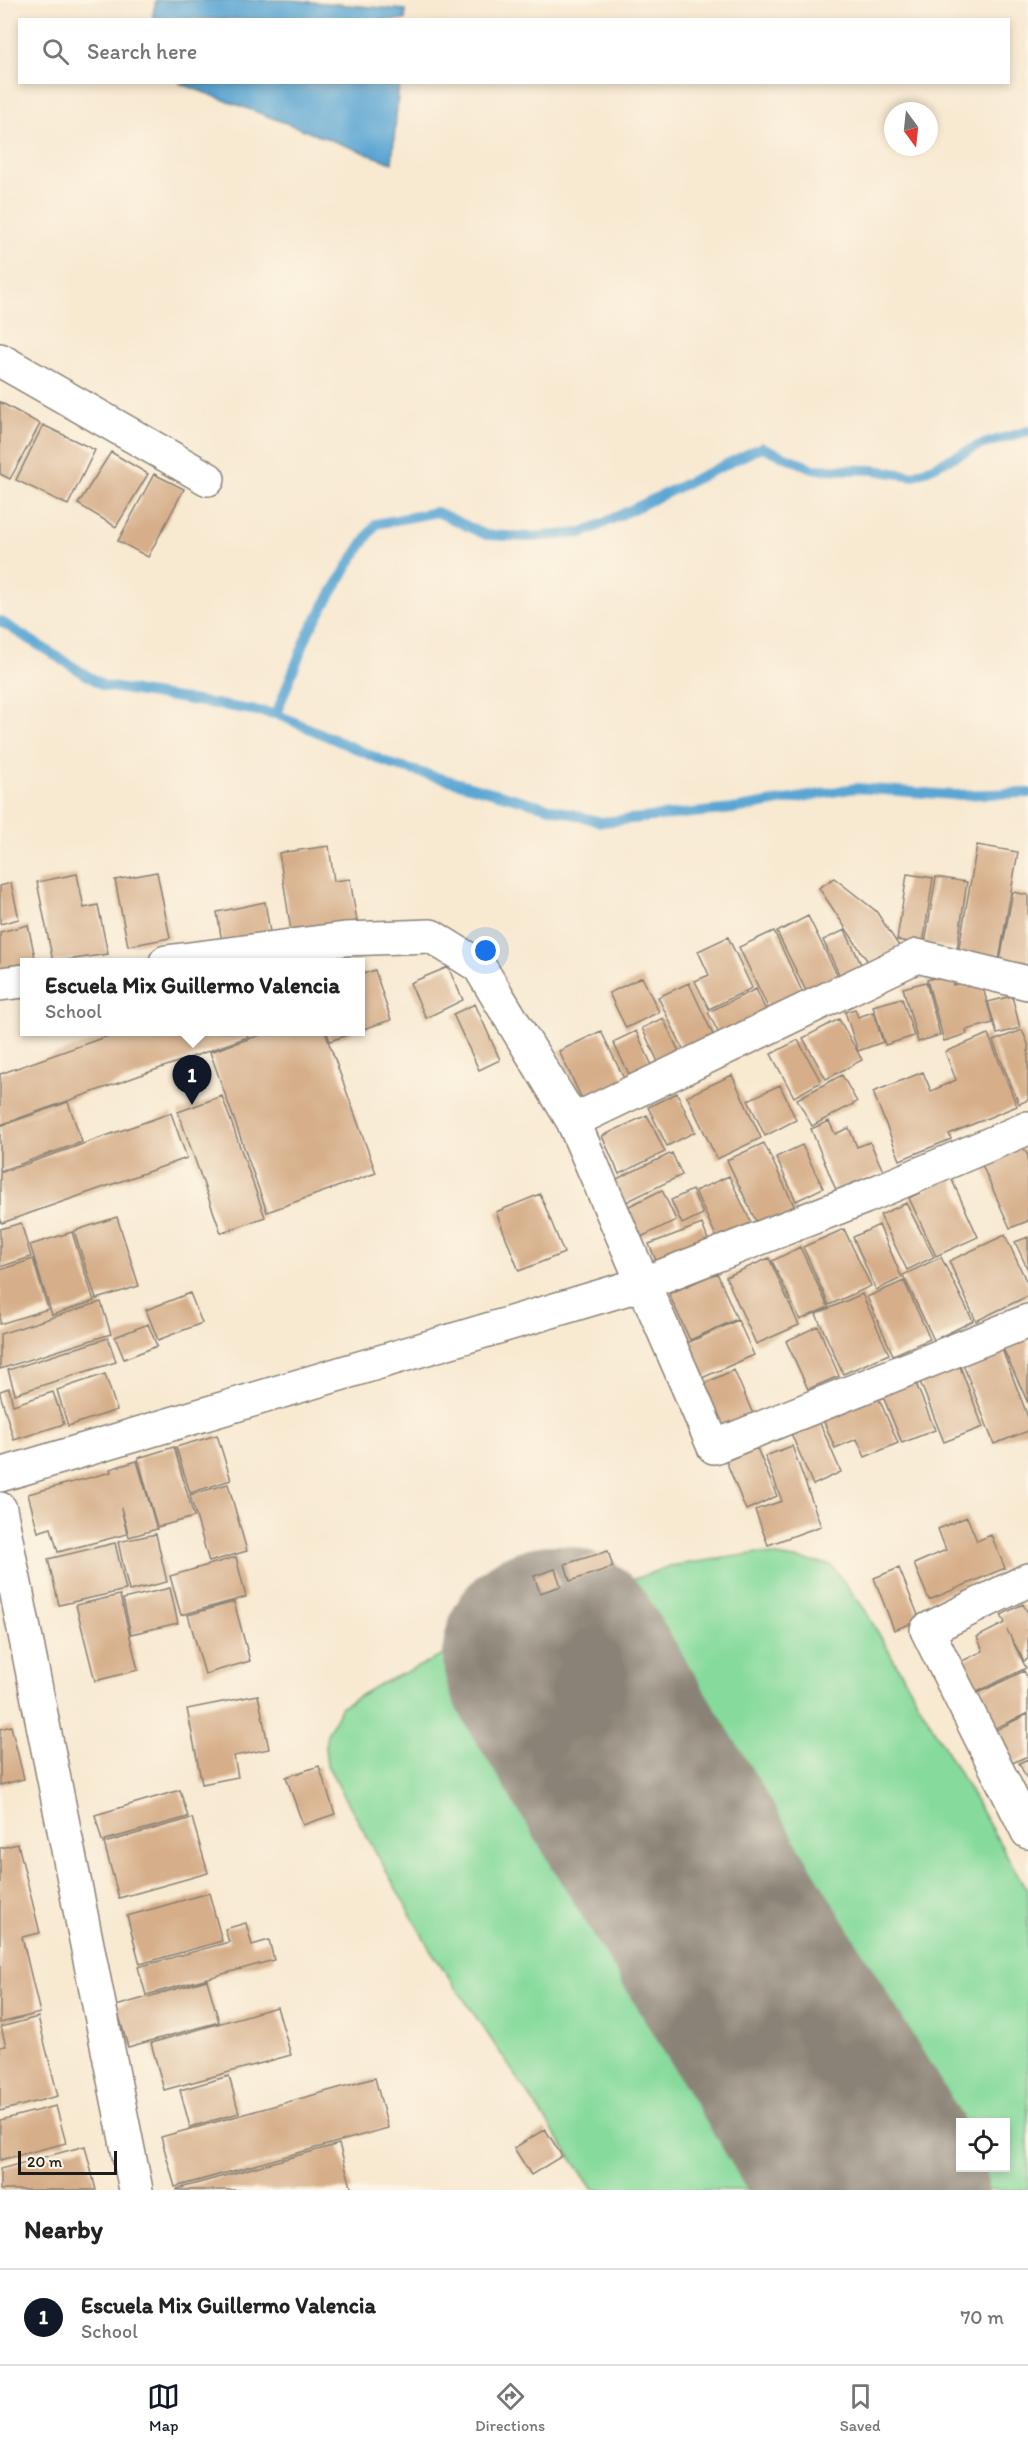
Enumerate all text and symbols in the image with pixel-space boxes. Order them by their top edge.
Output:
search box [18,18,1010,84]
icon: search [39,35,72,68]
text: Search here [87,38,197,65]
north arrow [884,102,938,156]
your location [471,936,500,965]
popup [20,958,365,1036]
text: Escuela Mix Guillermo Valencia [45,972,340,999]
text: School [45,999,102,1023]
pin: 1 [172,1056,212,1105]
map controls [956,2118,1010,2172]
button: locate [956,2118,1010,2172]
scale bar [18,2148,117,2176]
text: 20 m [27,2152,62,2171]
text: Nearby [24,2213,103,2245]
text: Escuela Mix Guillermo Valencia [81,2292,376,2319]
text: 1 [39,2305,48,2329]
text: 70 m [960,2305,1004,2329]
text: School [81,2319,138,2343]
tab: Map [147,2380,180,2435]
tab: Directions [475,2380,545,2435]
tab: Saved [840,2380,881,2435]

